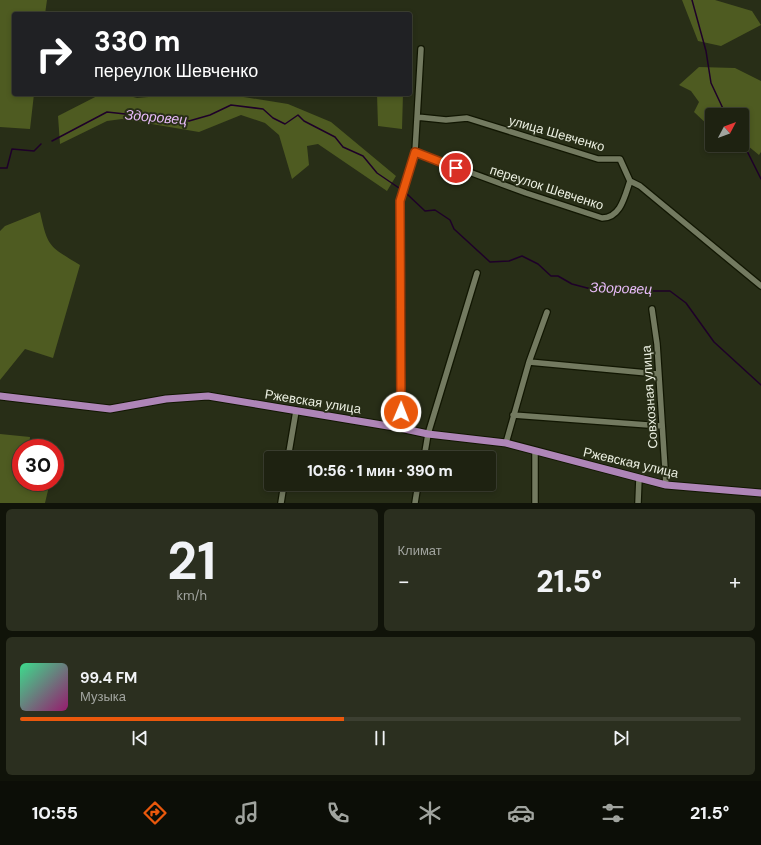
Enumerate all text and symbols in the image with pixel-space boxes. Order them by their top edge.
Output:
text: 330 m [94,23,180,60]
icon: right [28,28,80,80]
text: переулок Шевченко [94,59,258,83]
water label: Здоровец [124,105,188,129]
north arrow [705,108,749,152]
map controls [705,108,749,152]
street label: улица Шевченко [507,112,607,155]
pin [439,151,473,185]
icon: arrive [445,157,467,179]
street label: переулок Шевченко [488,161,606,214]
water label: Здоровец [589,278,653,298]
street label: Совхозная улица [637,344,662,449]
street label: Ржевская улица [264,385,363,418]
position arrow [380,391,422,433]
speed limit sign: 30 [12,439,64,491]
street label: Ржевская улица [582,443,681,482]
text: 10:56 · 1 мин · 390 m [307,461,453,481]
text: 21 [167,527,216,595]
text: Климат [398,542,442,559]
text: 21.5° [536,562,602,601]
text: − [398,567,410,596]
text: + [729,567,741,596]
text: km/h [176,587,207,604]
text: 99.4 FM [80,668,137,688]
text: Музыка [80,688,126,705]
icon: previous [129,727,151,749]
icon: pause [369,727,391,749]
icon: next [610,727,632,749]
icon: directions [141,799,169,827]
icon: music [233,799,261,827]
icon: phone [324,799,352,827]
icon: climate [416,799,444,827]
icon: car [507,799,535,827]
icon: filters [599,799,627,827]
text: 10:55 [32,801,78,825]
text: 21.5° [690,801,729,825]

